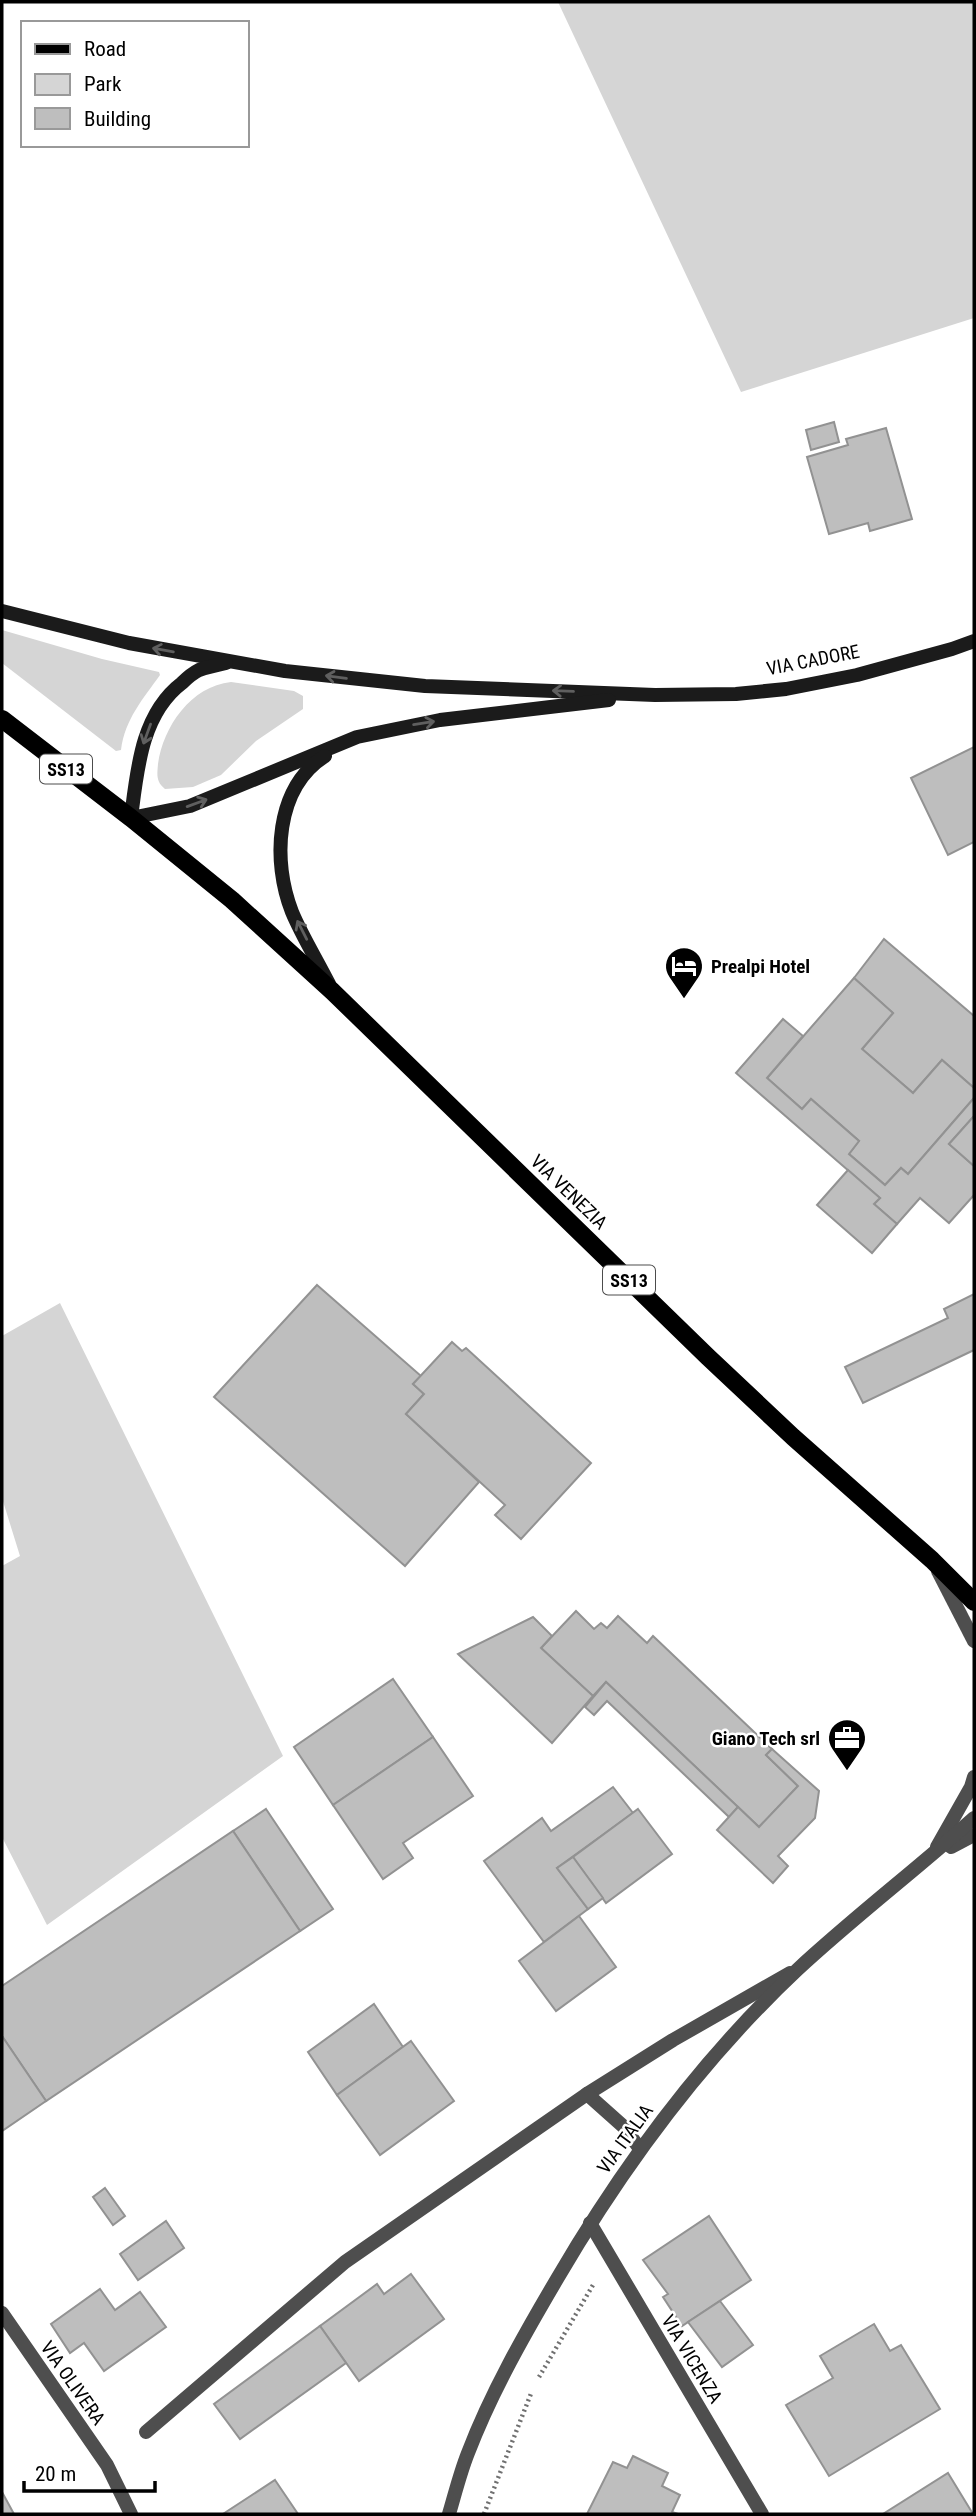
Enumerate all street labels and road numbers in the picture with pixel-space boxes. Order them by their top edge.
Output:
street label: VIA CADORE [764,640,862,680]
road number: SS13 [40,754,92,784]
street label: VIA VENEZIA [526,1150,612,1234]
road number: SS13 [603,1266,655,1294]
street label: VIA ITALIA [592,2100,658,2178]
street label: VIA VICENZA [657,2311,727,2408]
street label: VIA OLIVERA [36,2337,110,2429]

